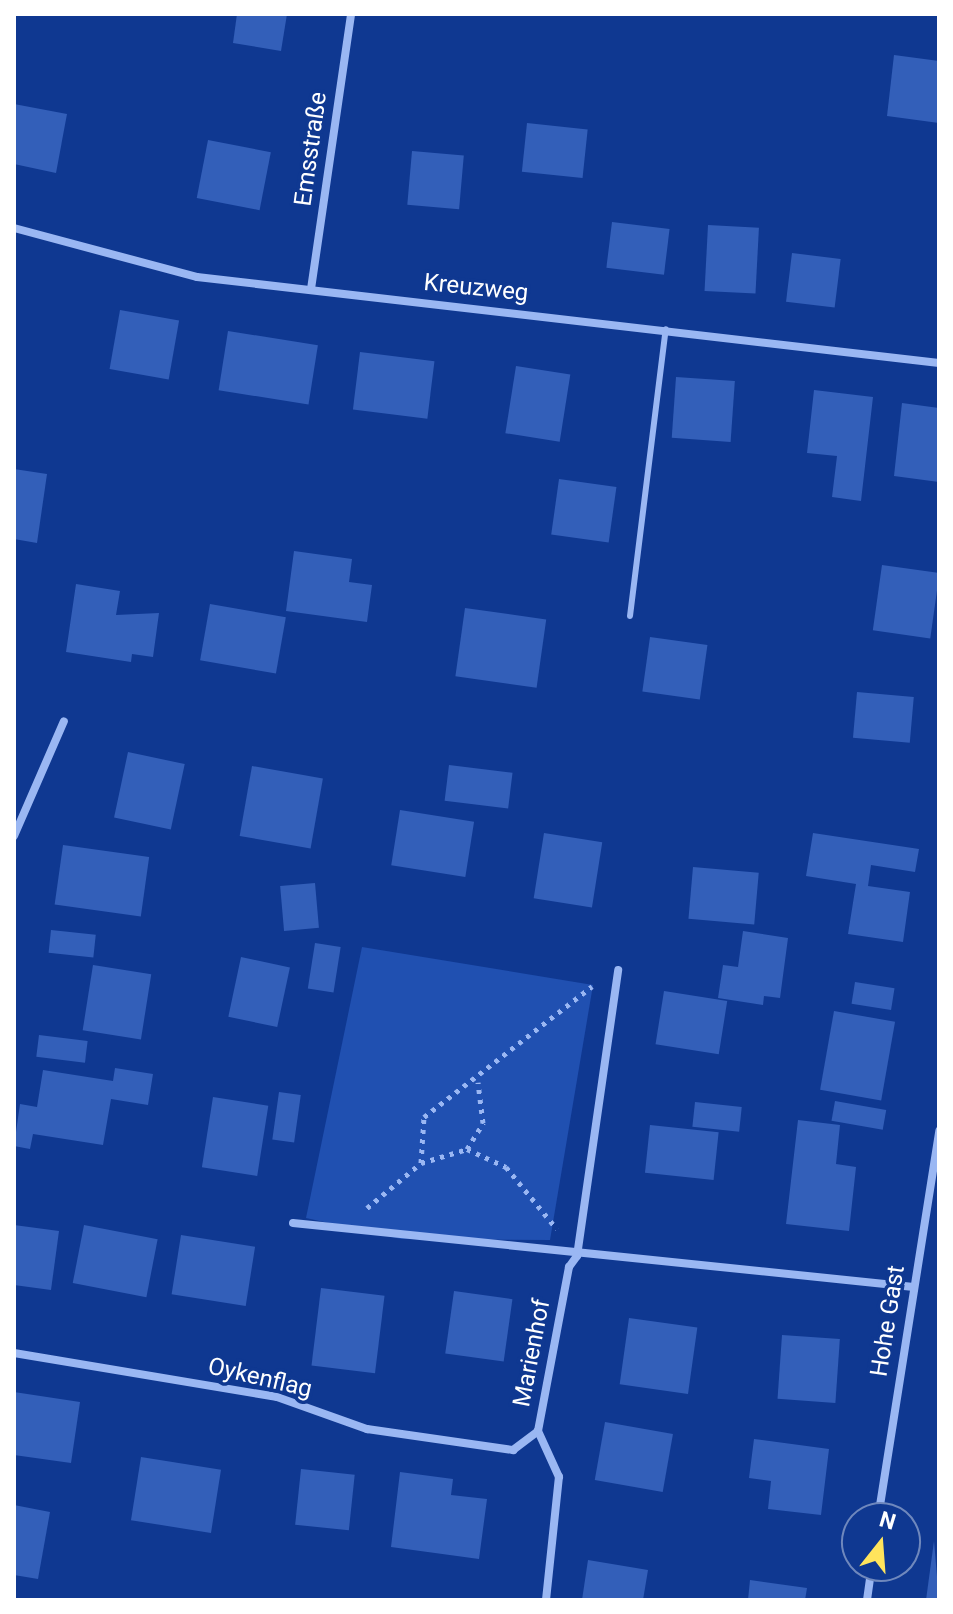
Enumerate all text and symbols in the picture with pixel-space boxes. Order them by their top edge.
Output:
street label: Emsstraße [289,90,333,208]
street label: Kreuzweg [422,268,530,308]
street label: Hohe Gast [865,1263,911,1379]
street label: Marienhof [507,1297,557,1409]
street label: Oykenflag [205,1352,315,1404]
north arrow [841,1502,921,1582]
text: N [876,1506,899,1535]

